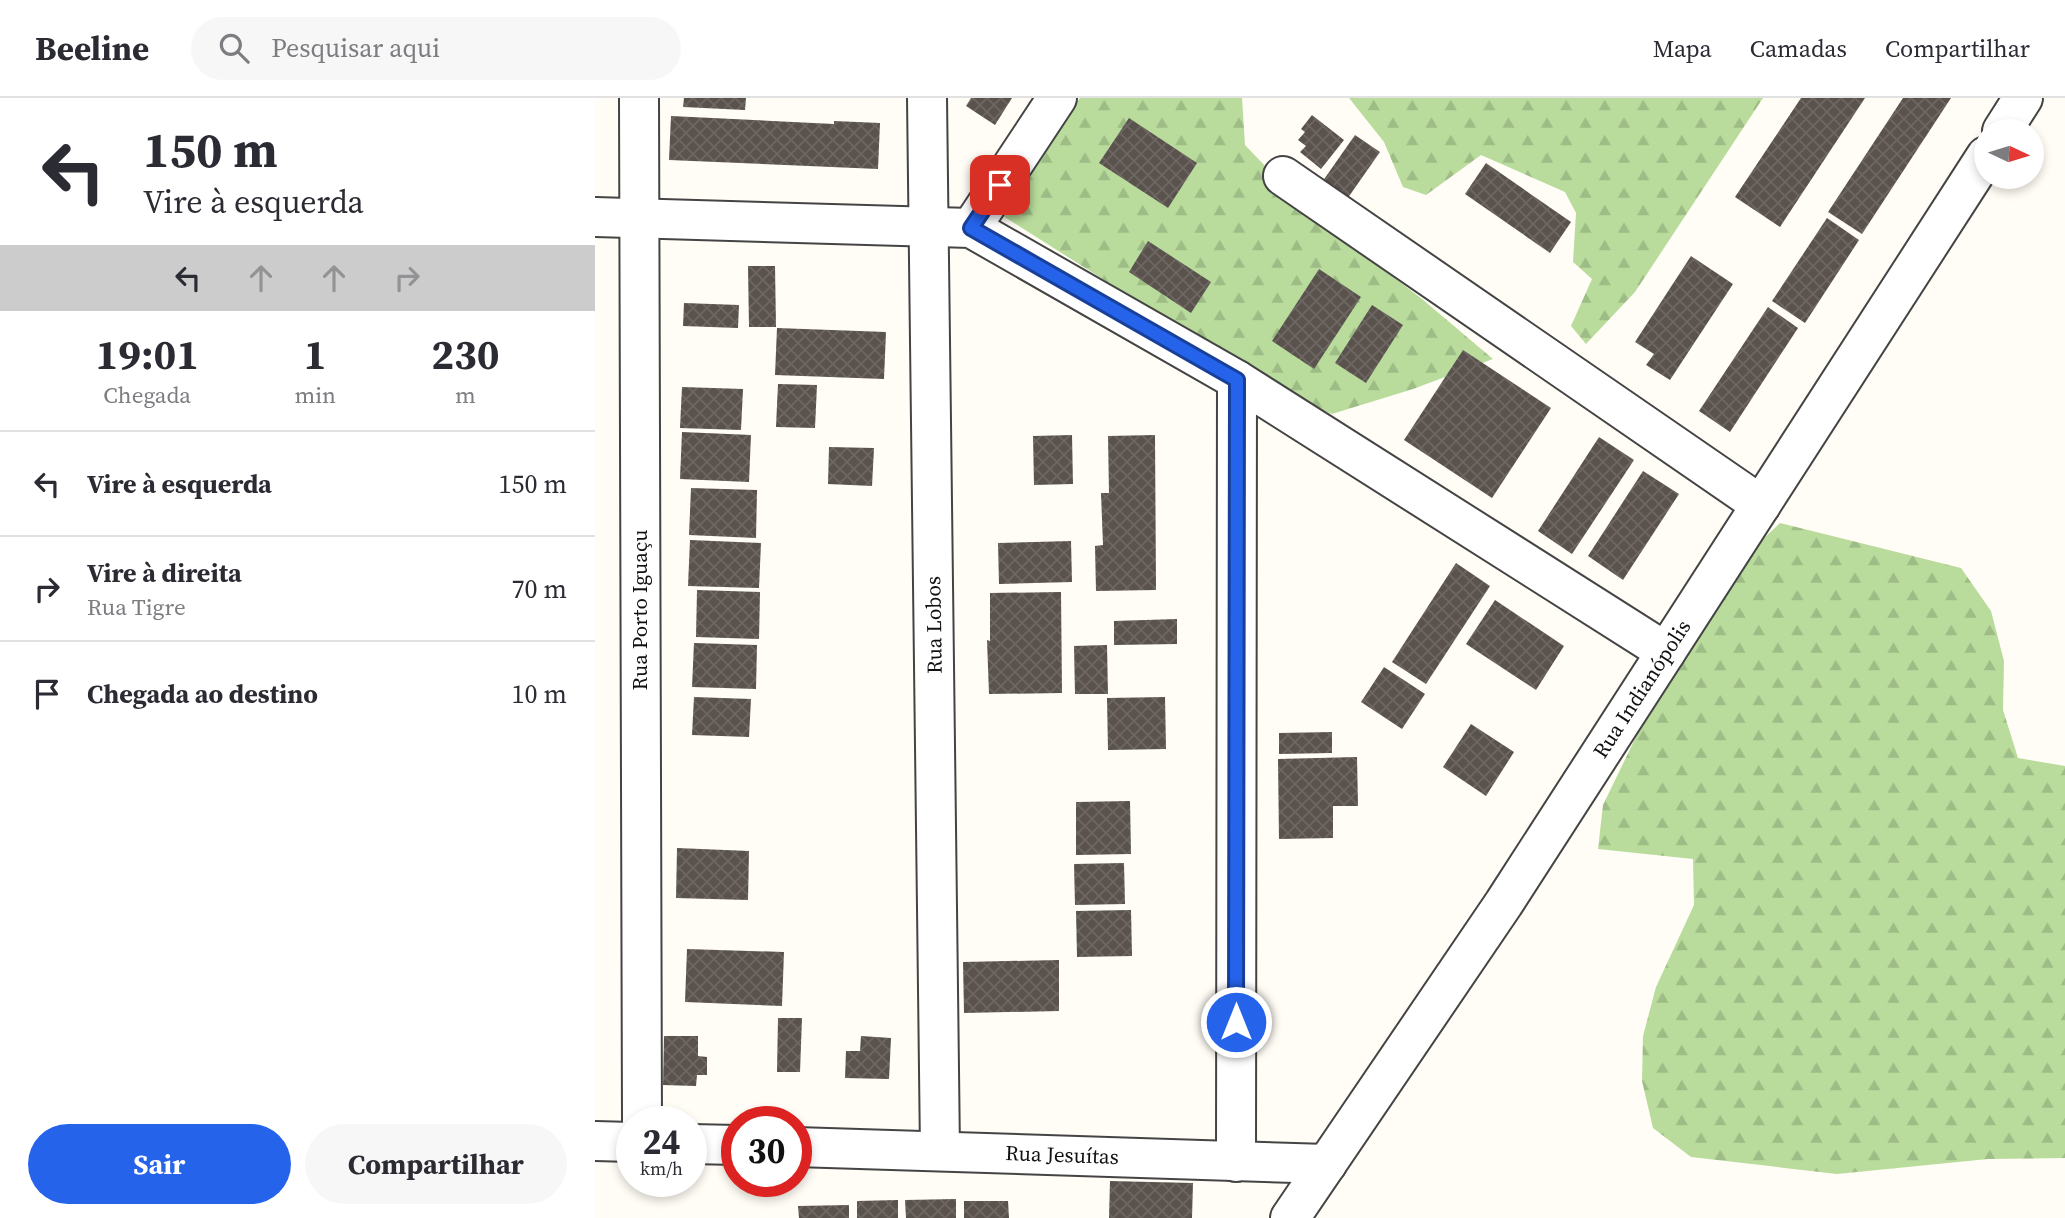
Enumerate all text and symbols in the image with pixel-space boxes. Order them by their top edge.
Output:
search box [191,17,681,80]
text: Beeline [35,26,149,71]
icon: search [215,29,253,67]
text: Pesquisar aqui [271,30,440,66]
text: Mapa [1653,32,1712,65]
text: Camadas [1750,32,1847,65]
text: Compartilhar [1885,32,2030,65]
text: 150 m [143,116,278,183]
north arrow [1974,119,2044,189]
map controls [1974,119,2044,189]
icon: left [28,126,119,217]
pin [970,155,1030,215]
icon: arrive [981,166,1019,204]
text: Vire à esquerda [143,180,364,224]
icon: left [169,259,207,297]
icon: ahead [242,259,280,297]
icon: ahead [315,259,353,297]
icon: right [388,259,426,297]
text: 19:01 [95,325,199,383]
text: 1 [304,325,327,383]
text: 230 [431,325,500,383]
text: Chegada [103,379,191,411]
text: min [294,379,336,411]
text: m [455,379,476,411]
icon: left [28,465,66,503]
text: Vire à esquerda [87,466,272,502]
text: 150 m [499,466,567,502]
street label: Rua Porto Iguaçu [625,530,654,690]
text: Vire à direita [87,555,242,591]
icon: right [28,570,66,608]
text: 70 m [512,571,567,607]
street label: Rua Lobos [918,576,949,674]
text: Rua Tigre [87,591,186,623]
street label: Rua Indianópolis [1586,614,1697,764]
icon: arrive [28,675,66,713]
text: Chegada ao destino [87,676,318,712]
text: 10 m [512,676,567,712]
position arrow [1199,985,1273,1059]
speed limit sign: 30 [721,1106,812,1197]
text: 24 [643,1118,680,1166]
button: Sair [28,1124,291,1204]
button: Compartilhar [305,1124,567,1204]
street label: Rua Jesuítas [1005,1138,1119,1171]
text: km/h [640,1156,683,1181]

